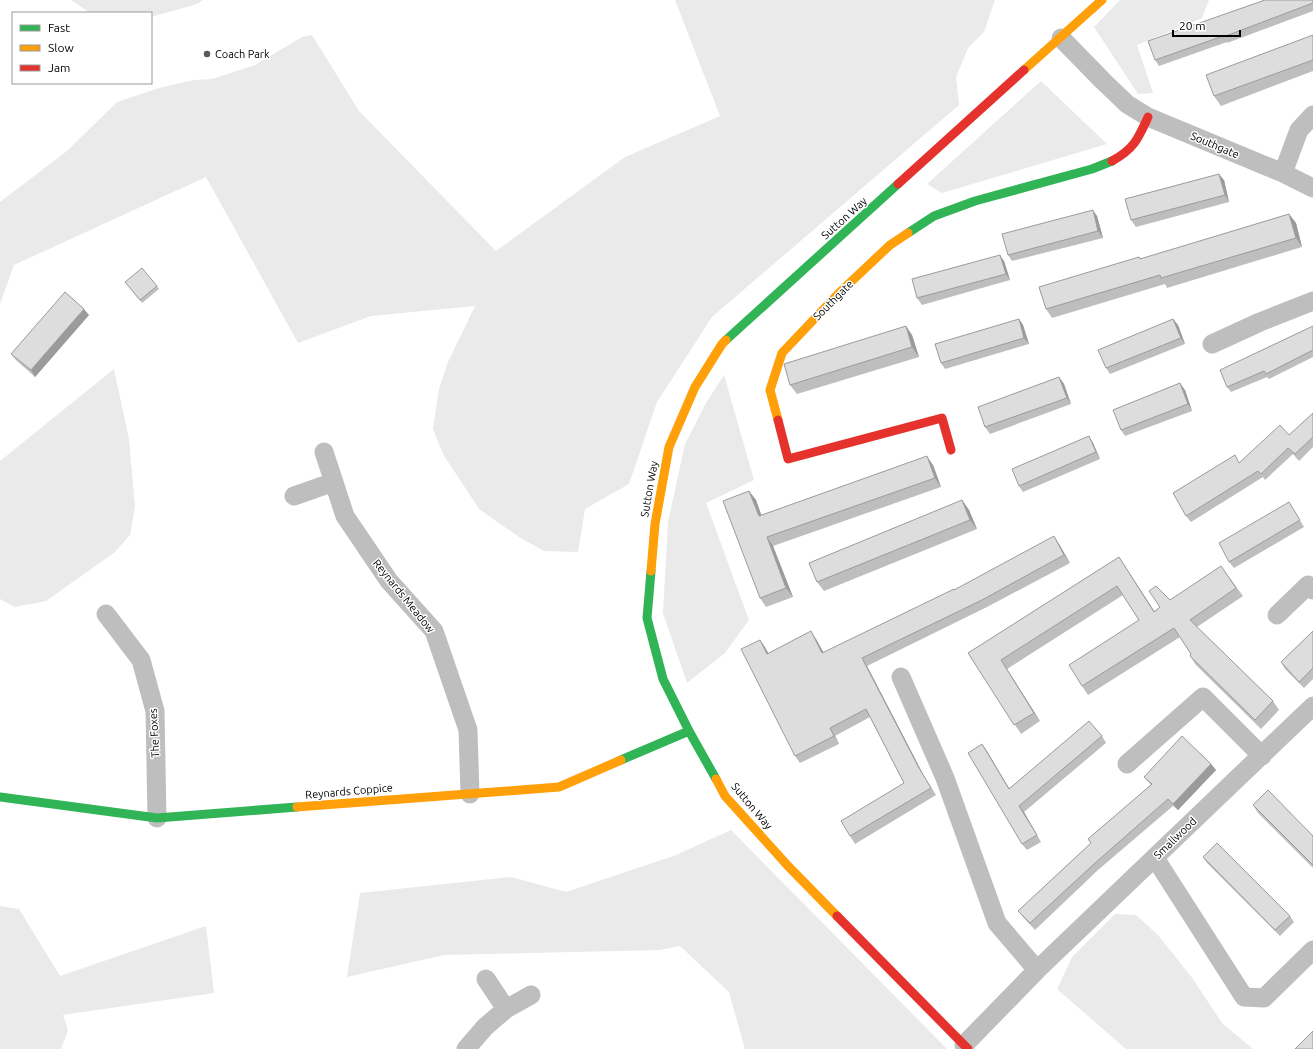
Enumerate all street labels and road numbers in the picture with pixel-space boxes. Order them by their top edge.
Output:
street label: Southgate [1189,129,1241,161]
street label: Sutton Way [819,194,870,241]
street label: Southgate [811,278,855,322]
street label: Sutton Way [638,459,660,518]
street label: Reynards Meadow [371,557,437,635]
street label: The Foxes [147,708,161,758]
street label: Sutton Way [729,780,775,832]
street label: Reynards Coppice [305,781,393,801]
street label: Smallwood [1151,815,1199,861]

